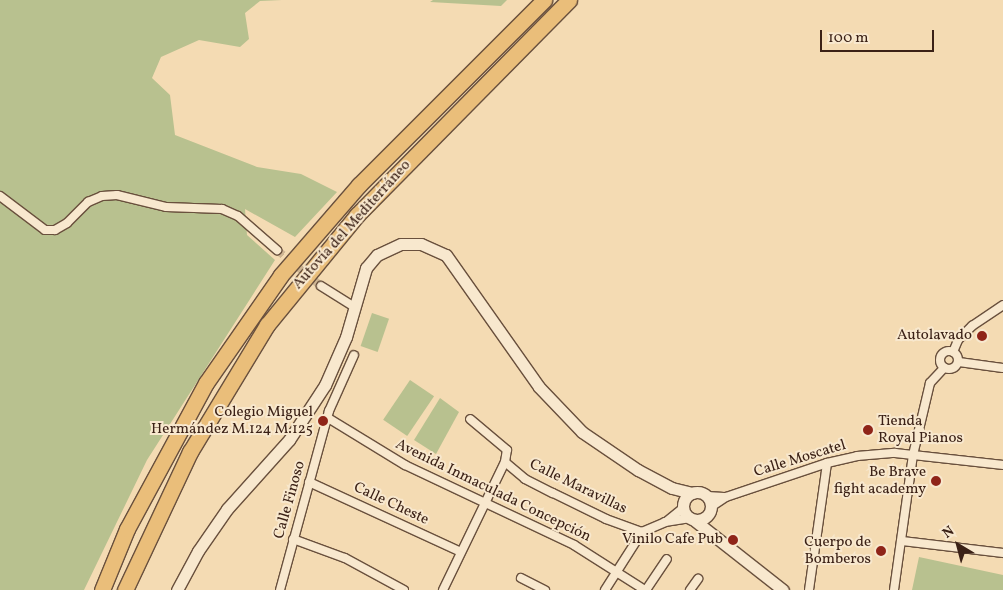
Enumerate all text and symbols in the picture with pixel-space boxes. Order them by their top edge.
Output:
scale bar [823,20,937,52]
text: 100 m [828,28,868,49]
street label: Autovía del Mediterráneo [289,157,415,293]
place label: Autolavado [897,327,972,345]
marker: Autolavado [976,330,988,342]
place label: Colegio Miguel Hermández M.124 M.125 [151,403,313,438]
place label: Tienda Royal Pianos [878,412,963,447]
marker: Colegio Miguel Hermández M.124 M.125 [317,415,329,427]
marker: Tienda Royal Pianos [862,424,874,436]
street label: Avenida Inmaculada Concepción [392,436,594,546]
street label: Calle Moscatel [752,436,848,482]
street label: Calle Maravillas [526,456,630,518]
street label: Calle Finoso [270,459,310,541]
place label: Be Brave fight academy [834,463,926,498]
marker: Be Brave fight academy [930,475,942,487]
street label: Calle Cheste [351,479,431,529]
north arrow [933,520,983,570]
text: N [939,522,958,543]
place label: Vinilo Cafe Pub [622,531,723,549]
place label: Cuerpo de Bomberos [804,533,871,568]
marker: Vinilo Cafe Pub [727,534,739,546]
marker: Cuerpo de Bomberos [875,545,887,557]

